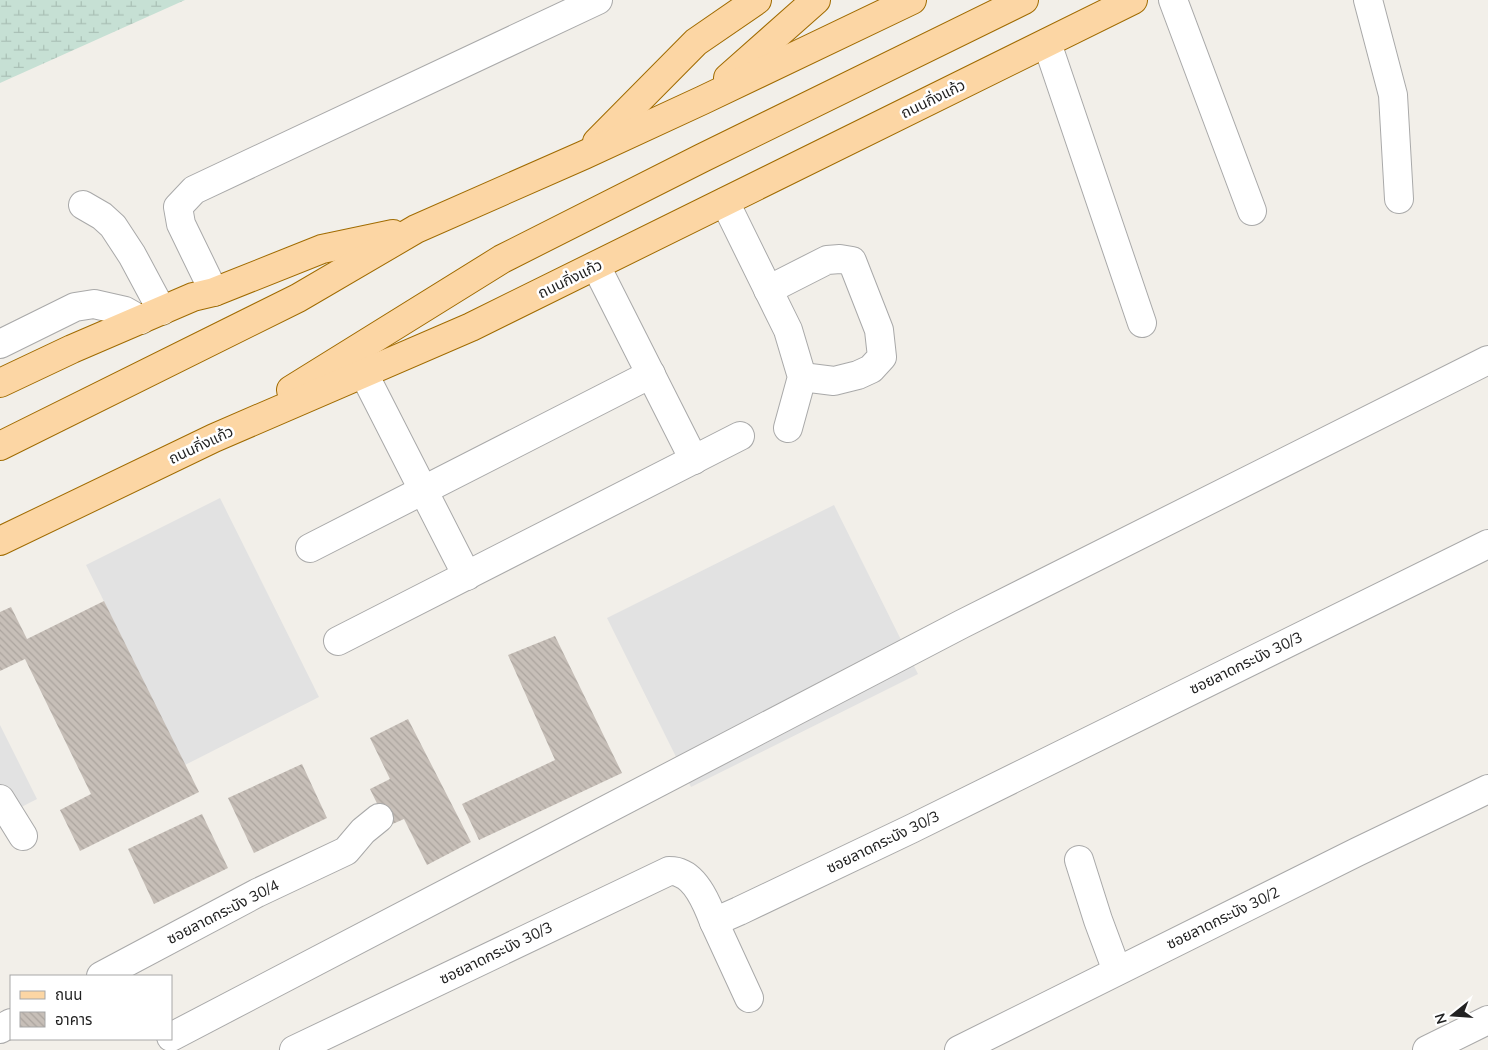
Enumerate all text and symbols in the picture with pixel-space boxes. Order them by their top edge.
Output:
street label: ถนนกิ่งแก้ว [897,75,969,123]
street label: ถนนกิ่งแก้ว [534,255,606,303]
street label: ถนนกิ่งแก้ว [165,421,237,469]
street label: ซอยลาดกระบัง 30/3 [1186,627,1306,699]
street label: ซอยลาดกระบัง 30/3 [823,806,943,878]
street label: ซอยลาดกระบัง 30/4 [163,875,283,949]
street label: ซอยลาดกระบัง 30/2 [1163,882,1283,954]
street label: ซอยลาดกระบัง 30/3 [436,917,556,989]
legend [10,975,172,1040]
text: ถนน [55,985,82,1005]
north arrow [1428,990,1478,1040]
text: อาคาร [55,1010,92,1030]
text: N [1430,1011,1452,1026]

